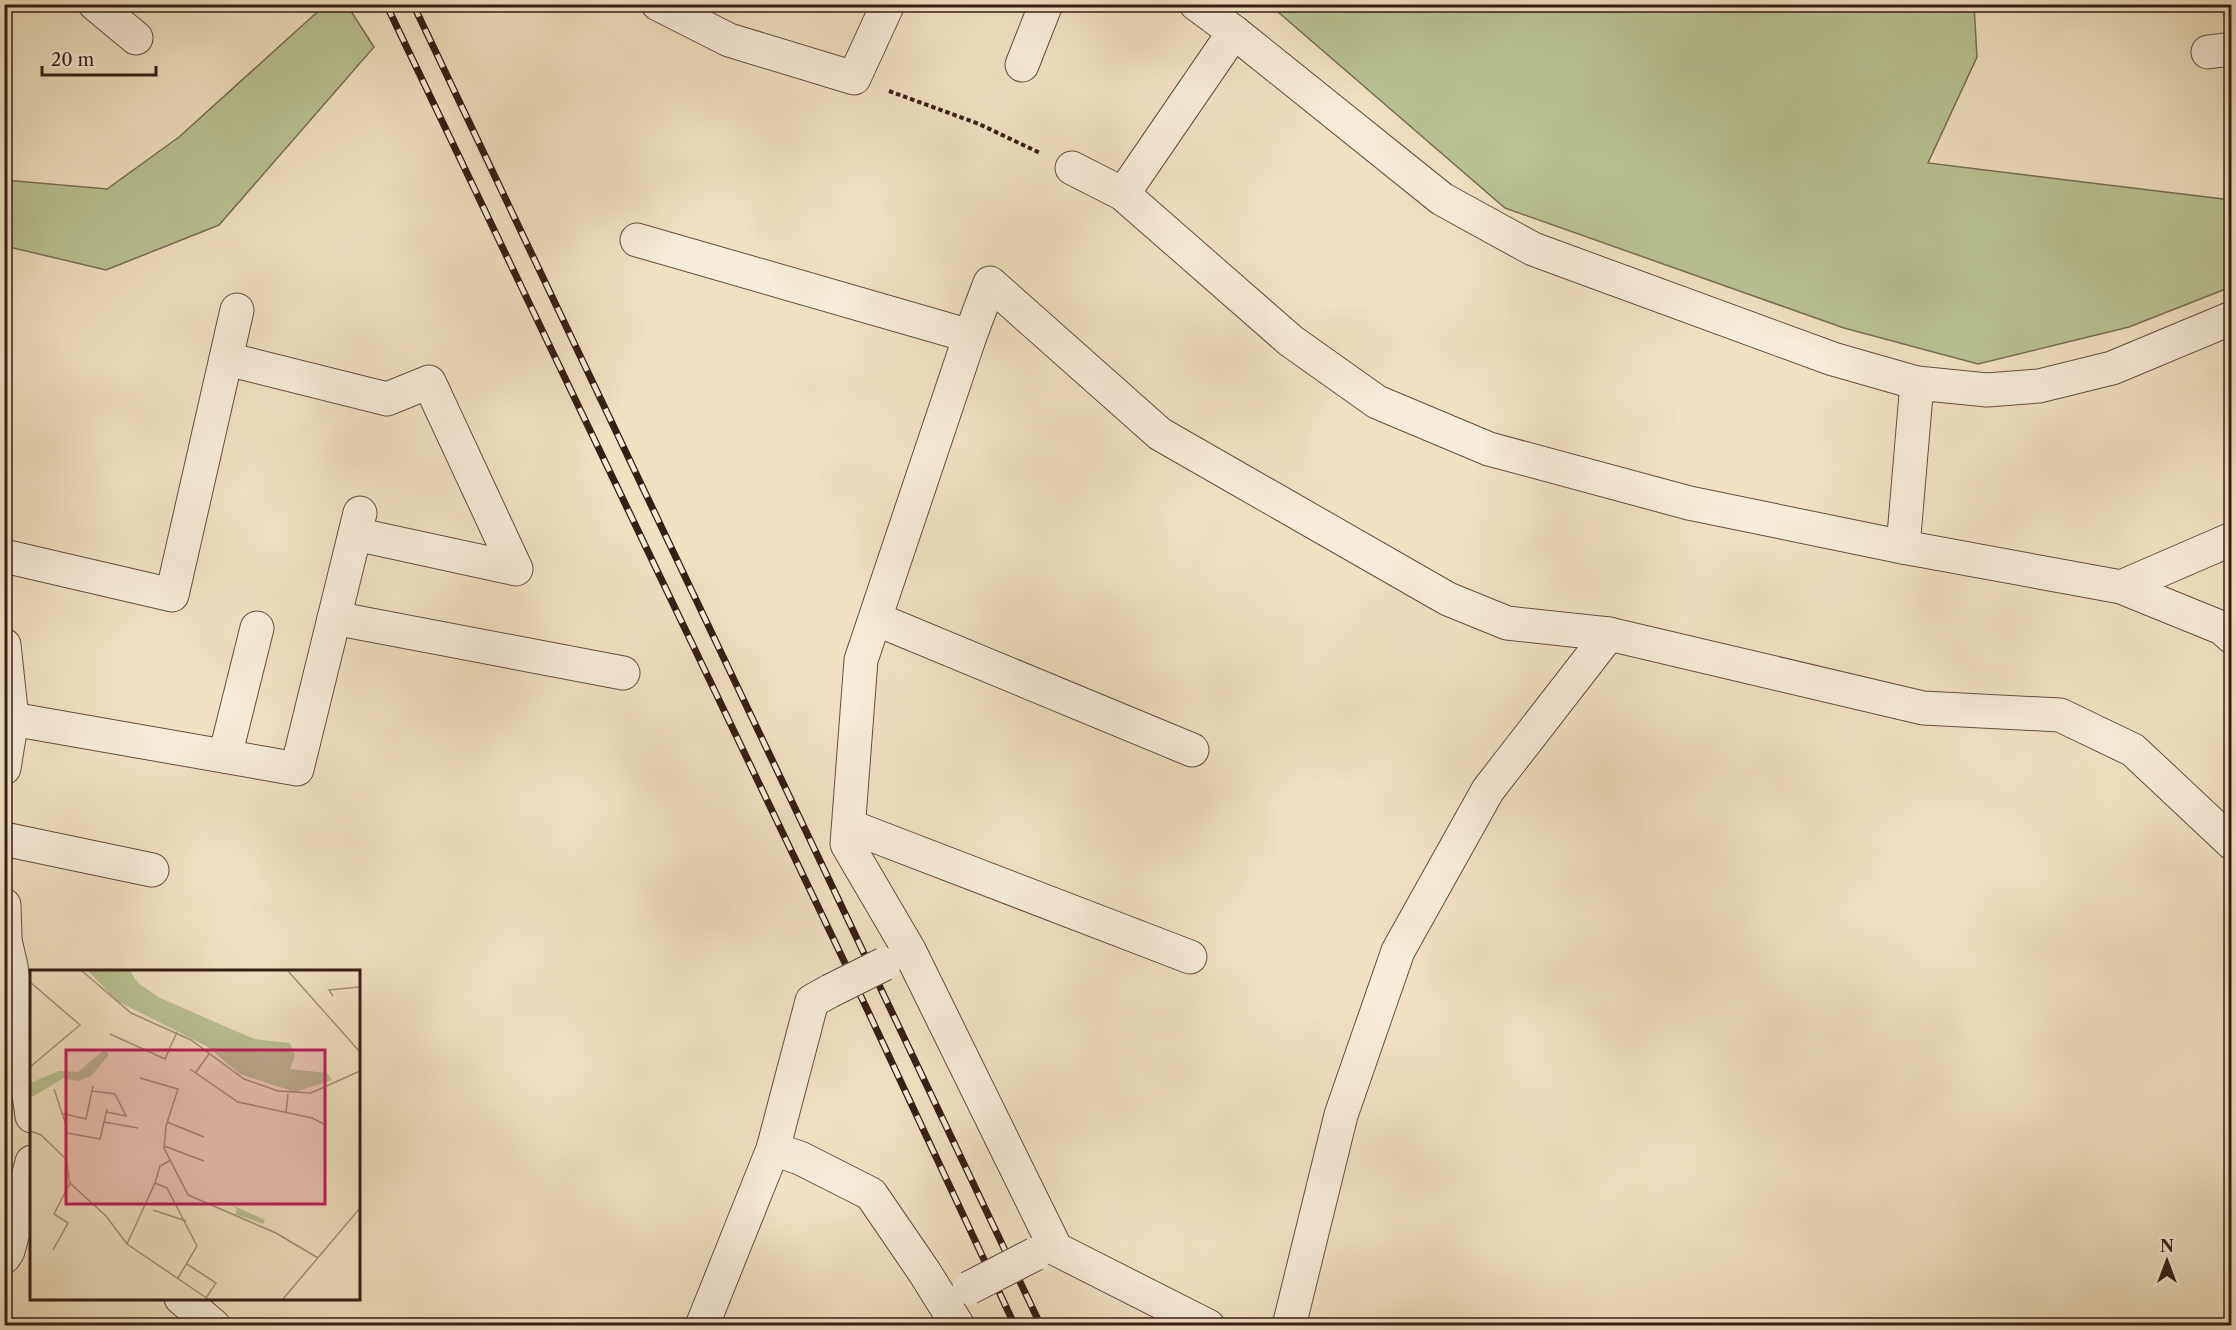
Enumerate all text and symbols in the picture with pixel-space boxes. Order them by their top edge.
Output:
scale bar [42,39,156,77]
text: 20 m [51,49,95,71]
inset map [30,970,360,1300]
north arrow [2137,1231,2197,1291]
text: N [2160,1236,2174,1256]

